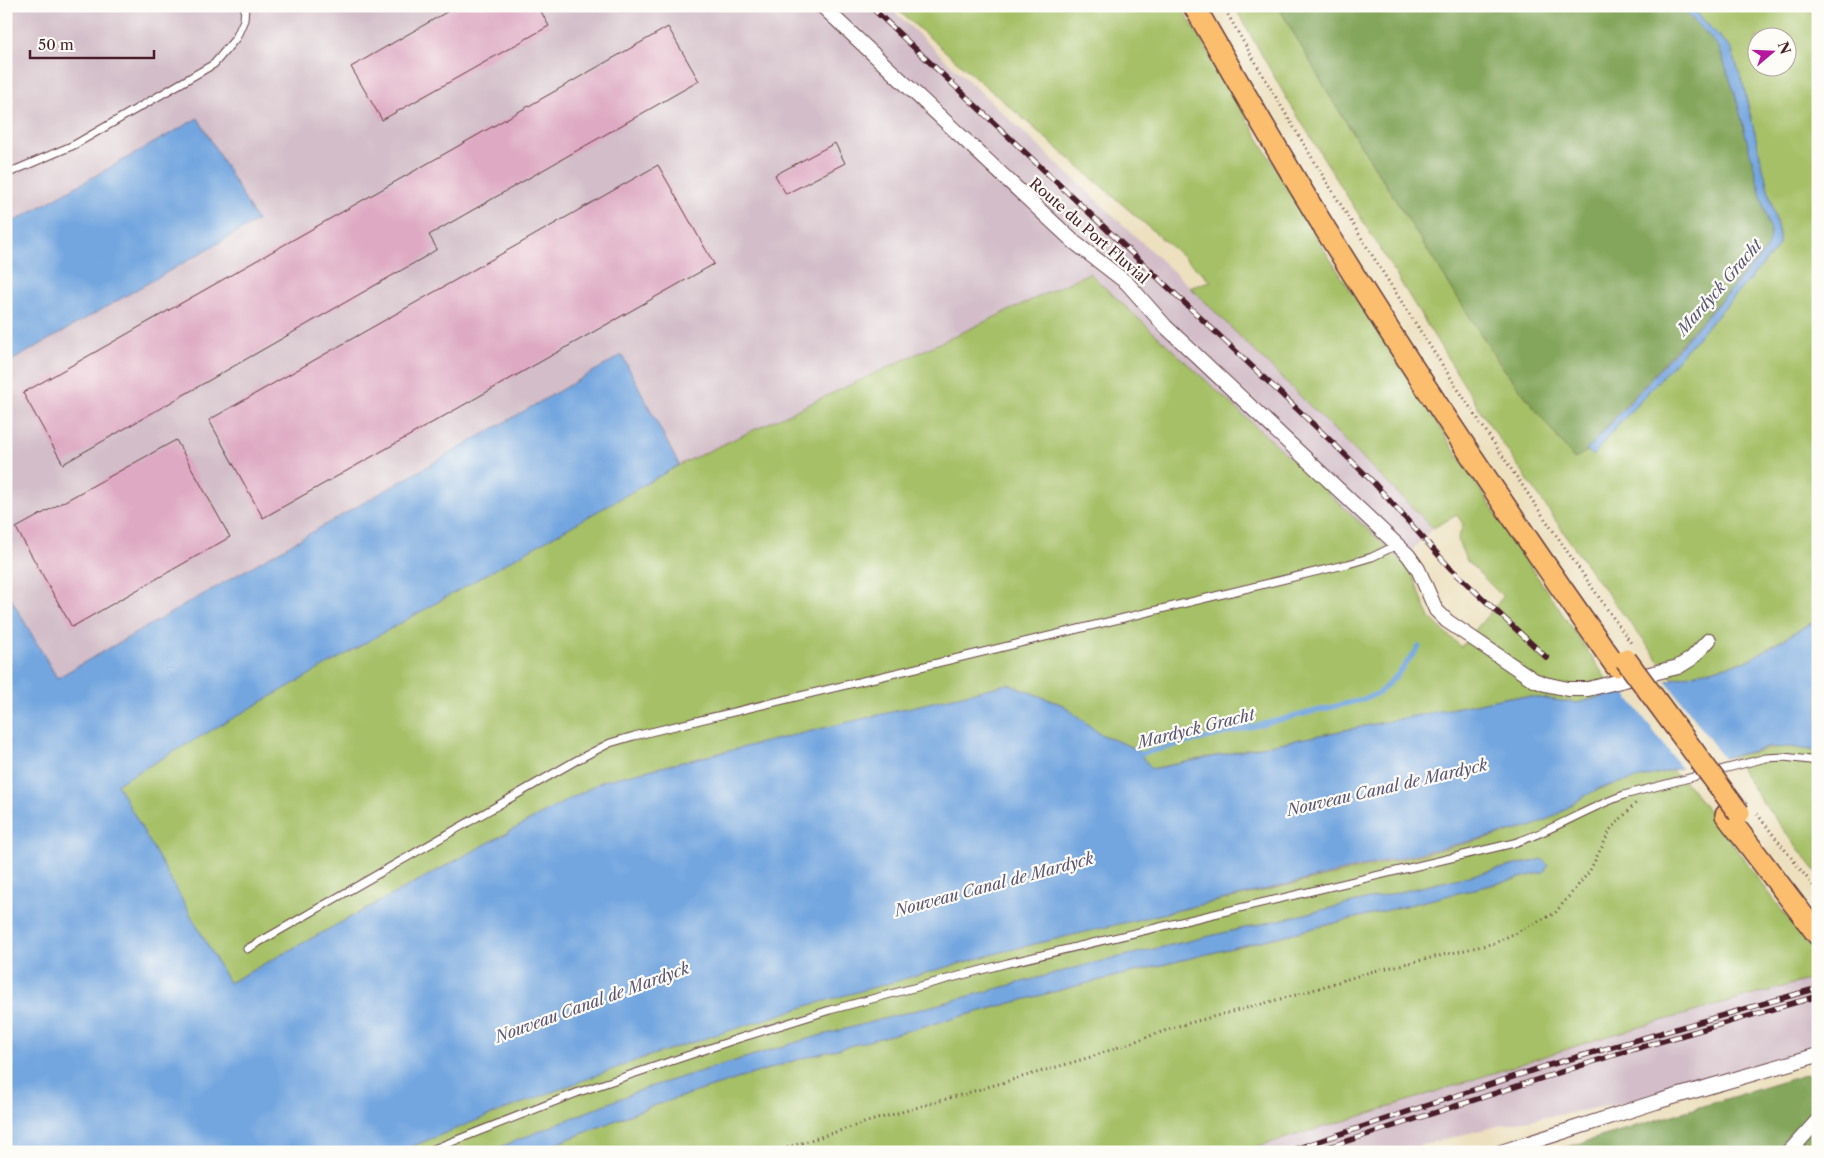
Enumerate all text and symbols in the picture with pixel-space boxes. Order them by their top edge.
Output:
scale bar [30,28,154,60]
north arrow [1746,28,1796,78]
text: 50 m [38,35,74,54]
text: N [1774,39,1795,56]
street label: Route du Port Fluvial [1026,174,1153,288]
water label: Mardyck Gracht [1671,234,1767,340]
water label: Mardyck Gracht [1133,703,1258,753]
water label: Nouveau Canal de Mardyck [1283,754,1490,820]
water label: Nouveau Canal de Mardyck [890,848,1096,921]
water label: Nouveau Canal de Mardyck [490,957,693,1047]

